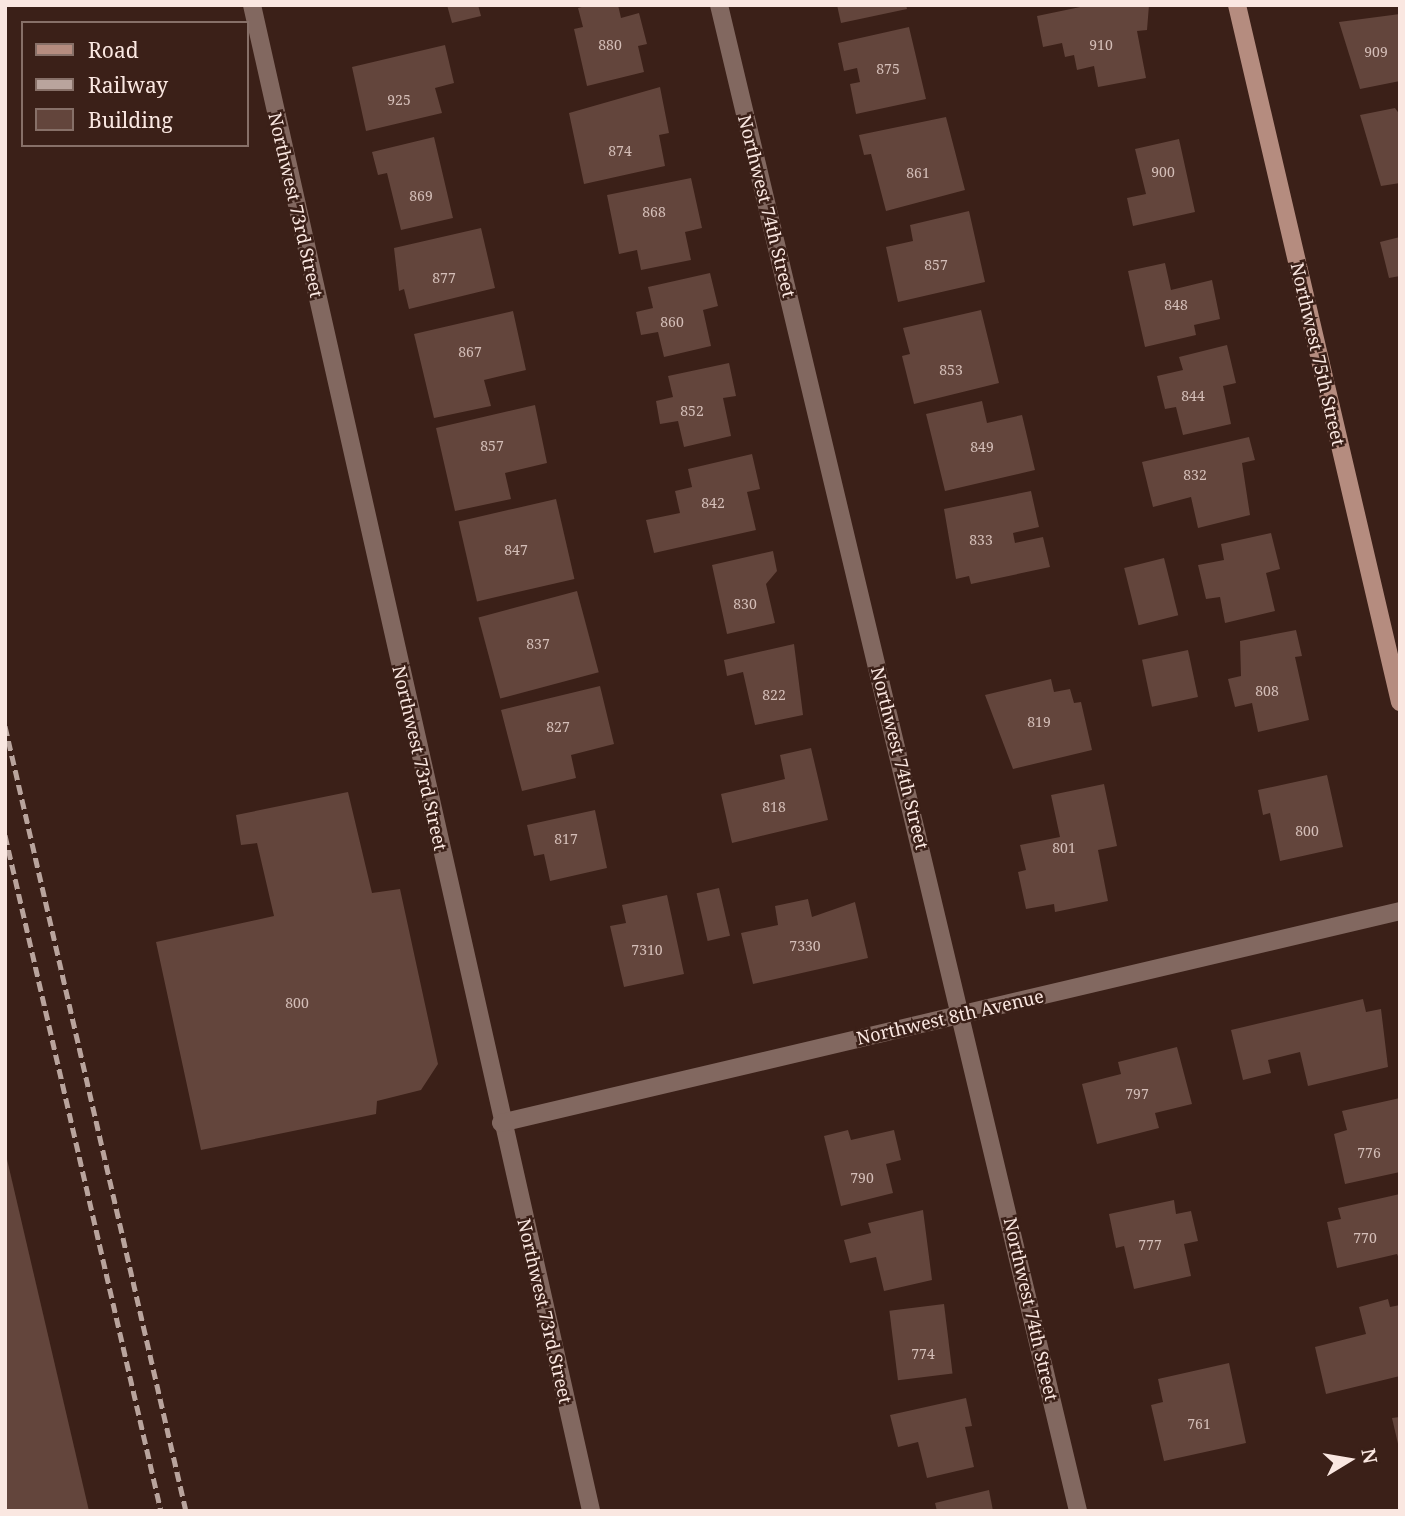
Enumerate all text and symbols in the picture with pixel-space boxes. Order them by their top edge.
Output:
legend [21,21,248,147]
text: Road [88,36,139,64]
house number: 880 [598,37,622,53]
house number: 910 [1089,37,1113,53]
house number: 909 [1364,44,1388,60]
house number: 875 [876,61,900,77]
text: Railway [88,71,168,99]
house number: 925 [387,92,411,108]
text: Building [88,106,173,134]
street label: Northwest 73rd Street [264,110,328,300]
street label: Northwest 74th Street [734,112,800,300]
house number: 874 [608,143,632,159]
house number: 900 [1151,164,1175,180]
house number: 861 [906,165,930,181]
house number: 869 [409,188,433,204]
house number: 868 [642,204,666,220]
house number: 857 [924,257,948,273]
street label: Northwest 75th Street [1286,260,1350,448]
house number: 877 [432,270,456,286]
house number: 848 [1164,297,1188,313]
house number: 860 [660,314,684,330]
house number: 867 [458,344,482,360]
house number: 853 [939,362,963,378]
house number: 844 [1181,388,1205,404]
house number: 852 [680,403,704,419]
house number: 857 [480,438,504,454]
house number: 849 [970,439,994,455]
house number: 832 [1183,467,1207,483]
house number: 842 [701,495,725,511]
house number: 833 [969,532,993,548]
house number: 847 [504,542,528,558]
house number: 830 [733,596,757,612]
house number: 837 [526,636,550,652]
street label: Northwest 73rd Street [388,663,452,853]
street label: Northwest 74th Street [867,664,933,852]
house number: 808 [1255,683,1279,699]
house number: 822 [762,687,786,703]
house number: 819 [1027,714,1051,730]
house number: 827 [546,719,570,735]
house number: 818 [762,799,786,815]
house number: 800 [1295,823,1319,839]
house number: 817 [554,831,578,847]
house number: 801 [1052,840,1076,856]
house number: 7330 [789,938,821,954]
house number: 7310 [631,942,663,958]
street label: Northwest 8th Avenue [854,985,1046,1049]
house number: 800 [285,995,309,1011]
house number: 797 [1125,1086,1149,1102]
house number: 776 [1357,1145,1381,1161]
house number: 790 [850,1170,874,1186]
street label: Northwest 74th Street [999,1215,1063,1403]
street label: Northwest 73rd Street [513,1216,577,1406]
house number: 770 [1353,1230,1377,1246]
house number: 777 [1138,1237,1162,1253]
house number: 774 [911,1346,935,1362]
house number: 761 [1187,1416,1211,1432]
north arrow [1314,1425,1384,1495]
text: N [1355,1446,1384,1466]

